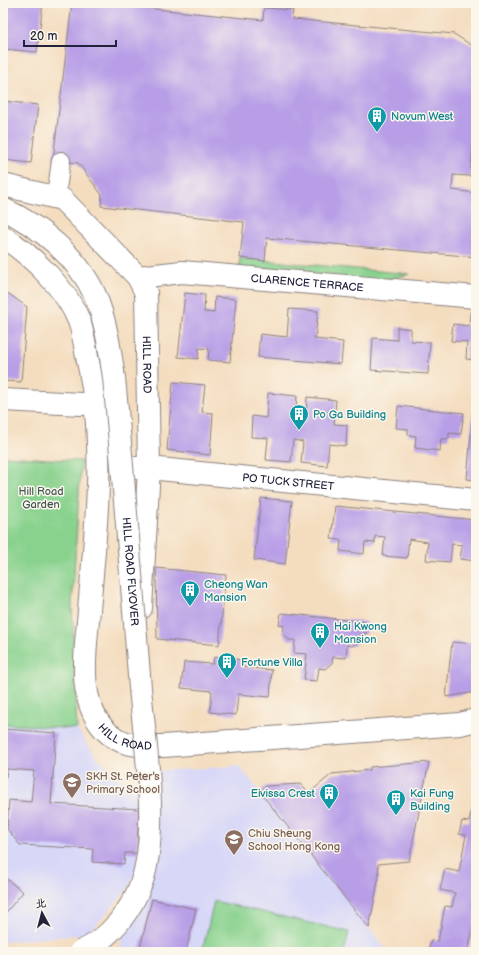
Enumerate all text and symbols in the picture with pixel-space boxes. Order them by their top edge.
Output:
scale bar [24,22,116,48]
text: 20 m [30,29,57,44]
building icon: Novum West [366,105,388,133]
place label: Novum West [391,110,454,123]
street label: CLARENCE TERRACE [250,272,364,294]
street label: HILL ROAD [140,336,154,394]
building icon: Po Ga Building [288,403,310,431]
place label: Po Ga Building [313,408,386,421]
street label: PO TUCK STREET [242,471,335,493]
park label: Hill Road Garden [18,485,64,511]
street label: HILL ROAD FLYOVER [119,517,141,626]
place label: Cheong Wan Mansion [204,578,268,604]
building icon: Cheong Wan Mansion [179,579,201,607]
place label: Hai Kwong Mansion [334,620,387,646]
building icon: Hai Kwong Mansion [309,621,331,649]
building icon: Fortune Villa [216,651,238,679]
place label: Fortune Villa [241,656,303,669]
street label: HILL ROAD [95,721,152,753]
place label: SKH St. Peter's Primary School [86,770,160,796]
school or university icon: SKH St. Peter's Primary School [61,771,83,799]
building icon: Eivissa Crest [318,782,340,810]
place label: Eivissa Crest [251,787,316,800]
place label: Kai Fung Building [410,787,454,813]
building icon: Kai Fung Building [385,788,407,816]
place label: Chiu Sheung School Hong Kong [248,827,340,853]
school or university icon: Chiu Sheung School Hong Kong [223,828,245,856]
north arrow [22,893,62,933]
text: 北 [35,896,47,911]

